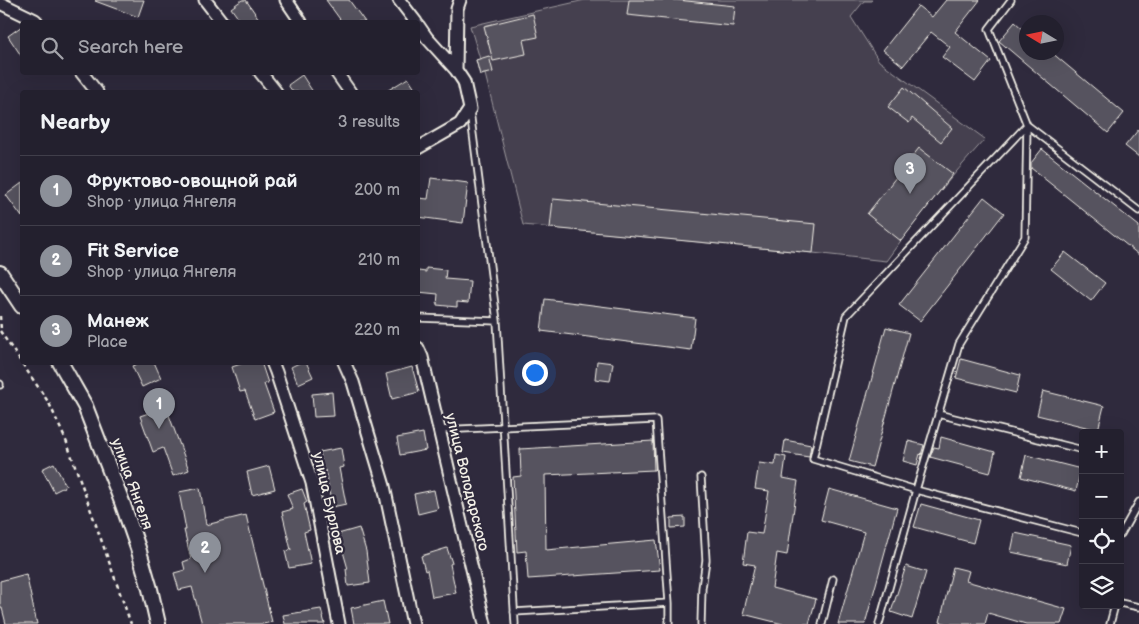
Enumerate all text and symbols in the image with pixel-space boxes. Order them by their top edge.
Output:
north arrow [1019,15,1064,60]
search box [20,20,420,75]
icon: search [38,34,66,62]
text: Search here [78,36,183,59]
text: Nearby [40,110,110,135]
text: 3 results [338,113,400,132]
pin: 3 [894,153,926,194]
text: Фруктово-овощной рай [87,170,297,193]
text: 1 [53,181,59,200]
text: 200 m [354,181,400,200]
text: Shop · улица Янгеля [87,193,236,212]
text: Fit Service [87,240,179,263]
text: 2 [51,251,61,270]
text: 210 m [358,251,400,270]
text: Shop · улица Янгеля [87,263,236,282]
text: Манеж [87,310,149,333]
text: 3 [51,321,61,340]
text: 220 m [354,321,400,340]
text: Place [87,333,128,352]
your location [522,360,548,386]
pin: 1 [143,388,175,429]
street label: улица Володарского [441,411,493,553]
map controls [1079,429,1124,609]
button: + [1079,429,1124,474]
street label: улица Янгеля [107,436,157,532]
street label: улица Бурлова [308,450,350,556]
button: − [1079,474,1124,519]
button: locate [1079,519,1124,564]
pin: 2 [189,532,221,573]
button: layers [1079,564,1124,609]

